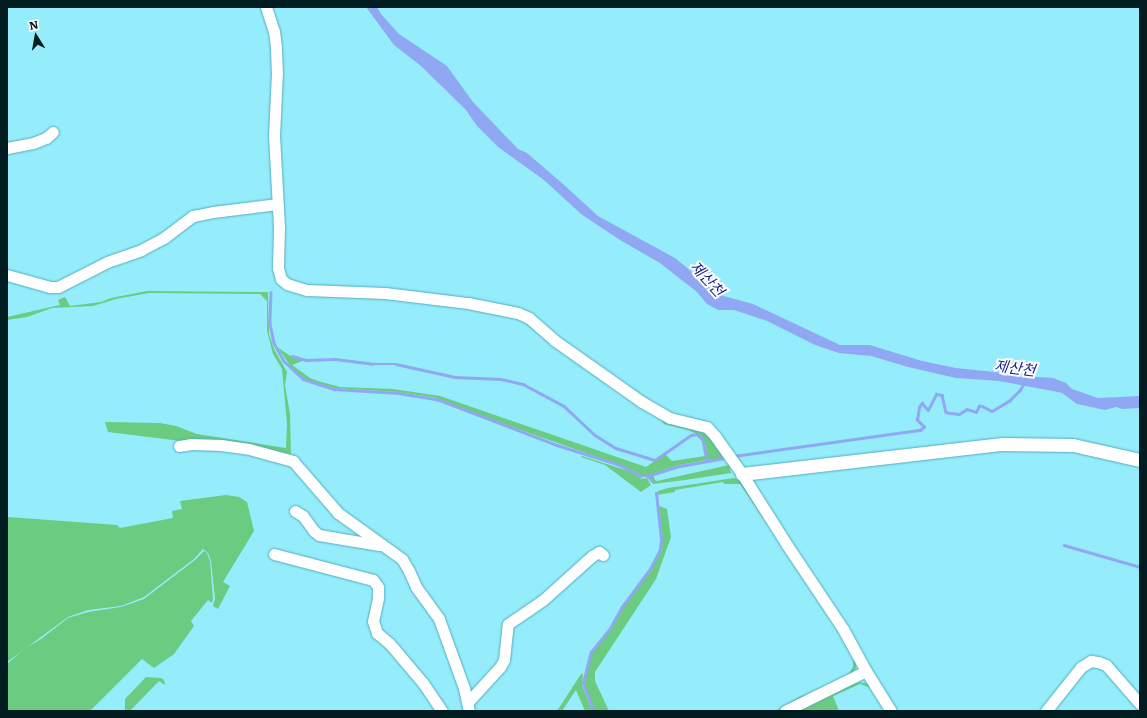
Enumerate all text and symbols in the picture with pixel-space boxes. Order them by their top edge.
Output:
text: N [28,15,40,33]
north arrow [16,16,56,56]
water label: 제산천 [687,257,729,299]
water label: 제산천 [993,356,1037,378]

